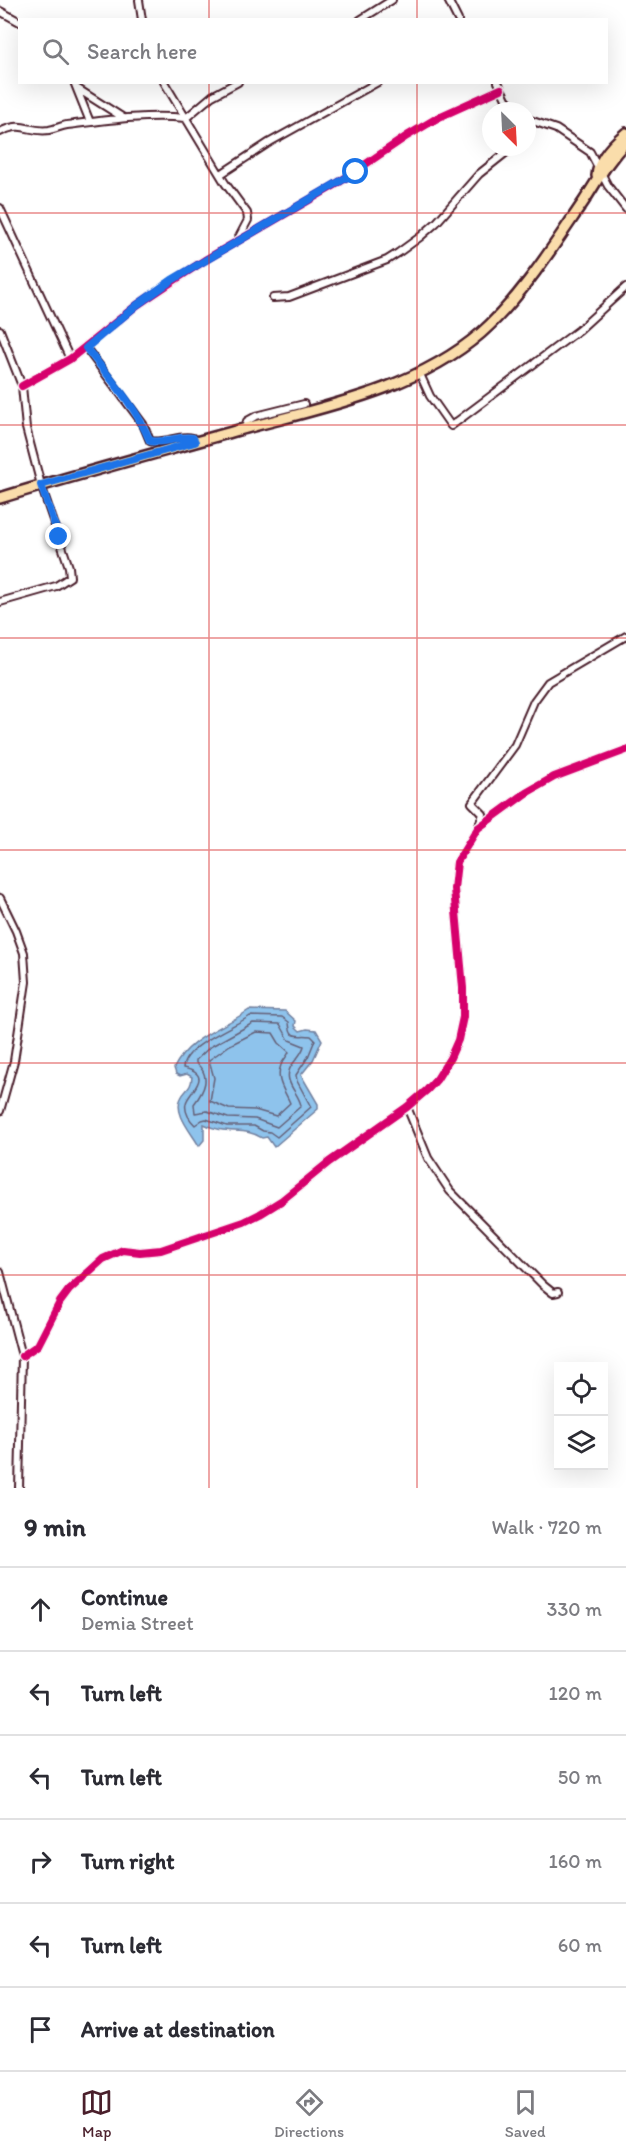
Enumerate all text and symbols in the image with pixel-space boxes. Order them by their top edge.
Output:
search box [18,18,608,84]
icon: search [39,35,72,68]
text: Search here [87,38,197,65]
north arrow [482,102,536,156]
route start [342,158,368,184]
route end [45,523,71,549]
map controls [554,1362,608,1470]
button: locate [554,1362,608,1416]
button: layers [554,1416,608,1470]
text: 9 min [24,1511,86,1543]
text: Walk · 720 m [491,1515,602,1539]
text: Continue [81,1584,168,1611]
icon: ahead [24,1593,57,1626]
text: 330 m [547,1597,602,1621]
text: Demia Street [81,1611,194,1635]
icon: left [24,1677,57,1710]
text: Turn left [81,1680,162,1707]
text: 120 m [549,1681,602,1705]
icon: left [24,1761,57,1794]
text: Turn left [81,1764,162,1791]
text: 50 m [558,1765,602,1789]
icon: right [24,1845,57,1878]
text: Turn right [81,1848,175,1875]
text: 160 m [549,1849,602,1873]
icon: left [24,1929,57,1962]
text: Turn left [81,1932,162,1959]
text: 60 m [558,1933,602,1957]
icon: arrive [24,2013,57,2046]
text: Arrive at destination [81,2016,275,2043]
tab: Map [80,2086,113,2141]
tab: Directions [274,2086,344,2141]
tab: Saved [505,2086,546,2141]

